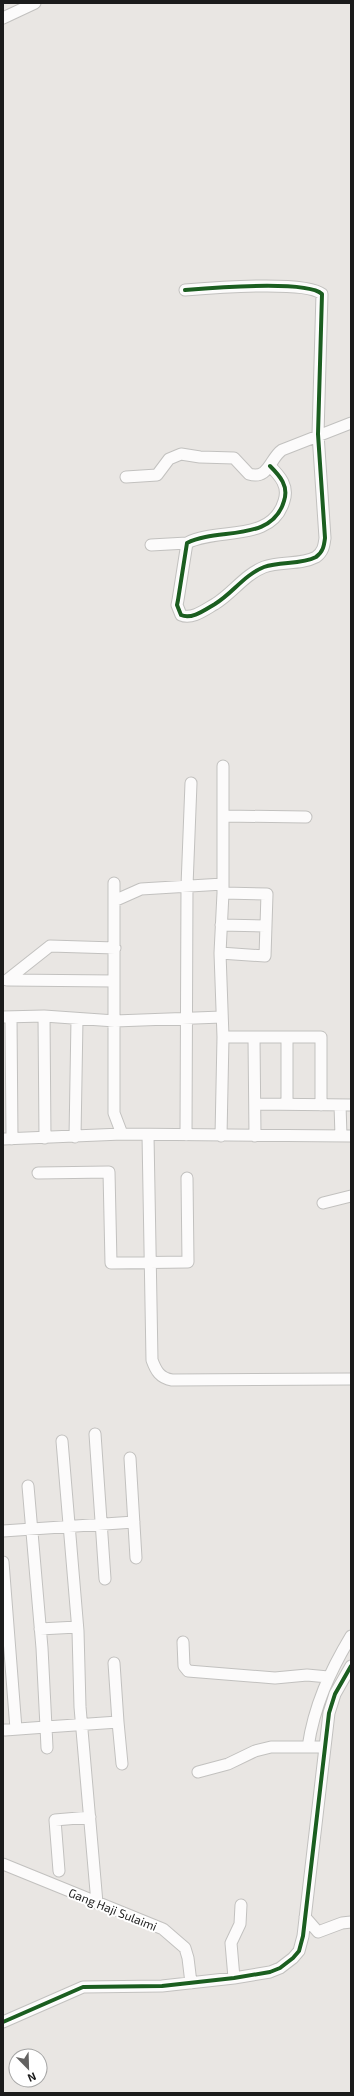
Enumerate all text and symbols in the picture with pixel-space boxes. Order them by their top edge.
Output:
street label: Gang Haji Sulaimi [66,1885,159,1934]
north arrow [8,2048,48,2088]
text: N [26,2070,38,2085]

